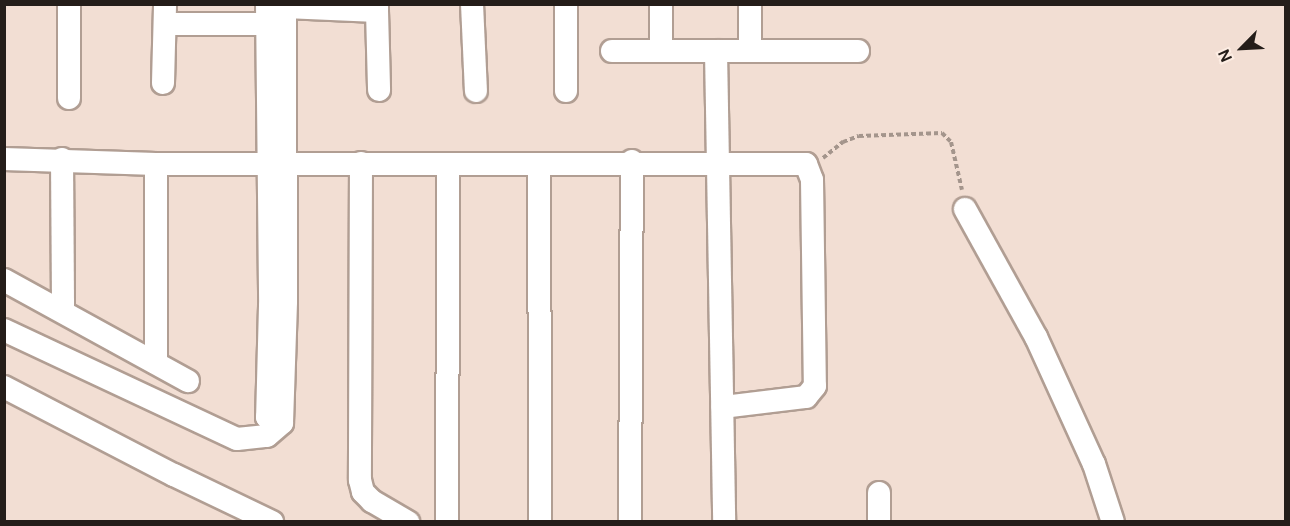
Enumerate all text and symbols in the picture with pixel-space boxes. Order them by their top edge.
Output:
north arrow [1212,18,1272,78]
text: N [1213,46,1237,65]

